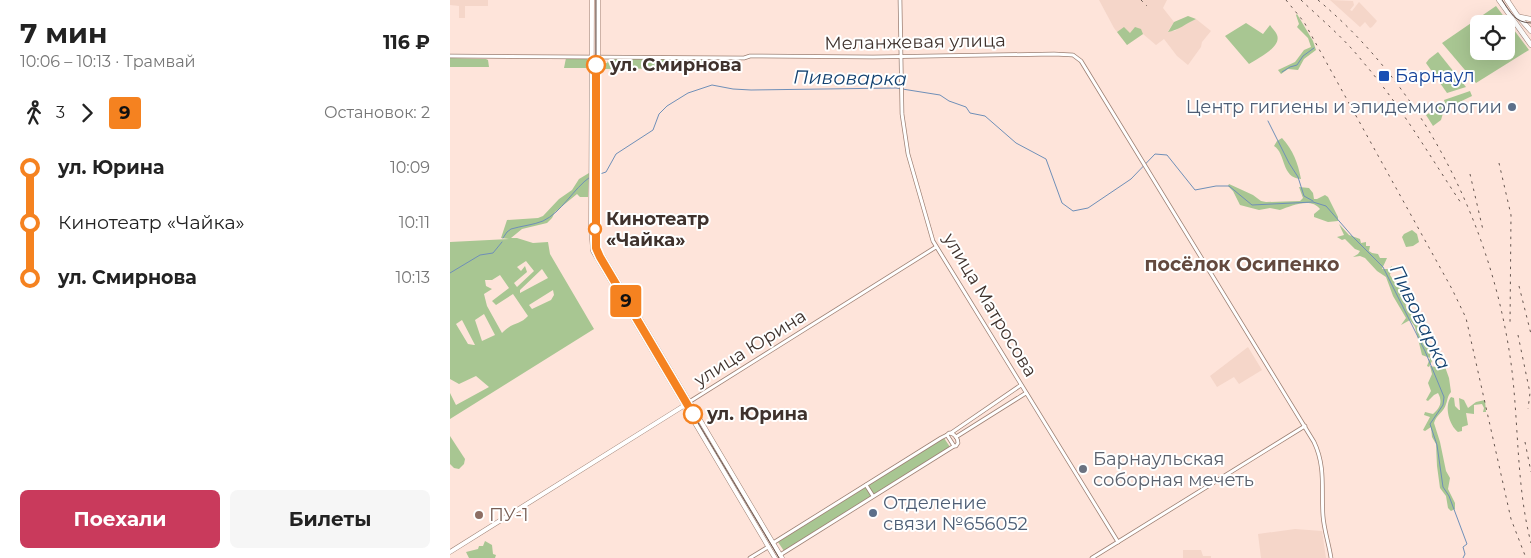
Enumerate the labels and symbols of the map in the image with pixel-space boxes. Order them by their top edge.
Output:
street label: Меланжевая улица [824,29,1006,55]
place label: ул. Смирнова [609,54,742,76]
marker: ул. Смирнова [586,55,606,75]
place label: Барнаул [1395,65,1475,87]
water label: Пивоварка [793,66,907,90]
marker: Барнаул [1377,69,1391,83]
place label: Центр гигиены и эпидемиологии [1186,96,1502,118]
marker: Центр гигиены и эпидемиологии [1506,101,1518,113]
place label: Кинотеатр «Чайка» [606,208,709,251]
marker: Кинотеатр «Чайка» [588,222,602,236]
street label: улица Матросова [938,228,1042,381]
district label: посёлок Осипенко [1145,253,1339,276]
water label: Пивоварка [1385,261,1455,373]
line badge: 9 [610,285,642,317]
street label: улица Юрина [689,305,810,392]
place label: ул. Юрина [706,403,808,425]
marker: ул. Юрина [683,404,703,424]
place label: Барнаульская соборная мечеть [1093,448,1254,491]
marker: Барнаульская соборная мечеть [1077,463,1089,475]
place label: Отделение связи №656052 [883,492,1028,535]
place label: ПУ-1 [489,504,528,526]
marker: Отделение связи №656052 [867,507,879,519]
marker: ПУ-1 [473,509,485,521]

